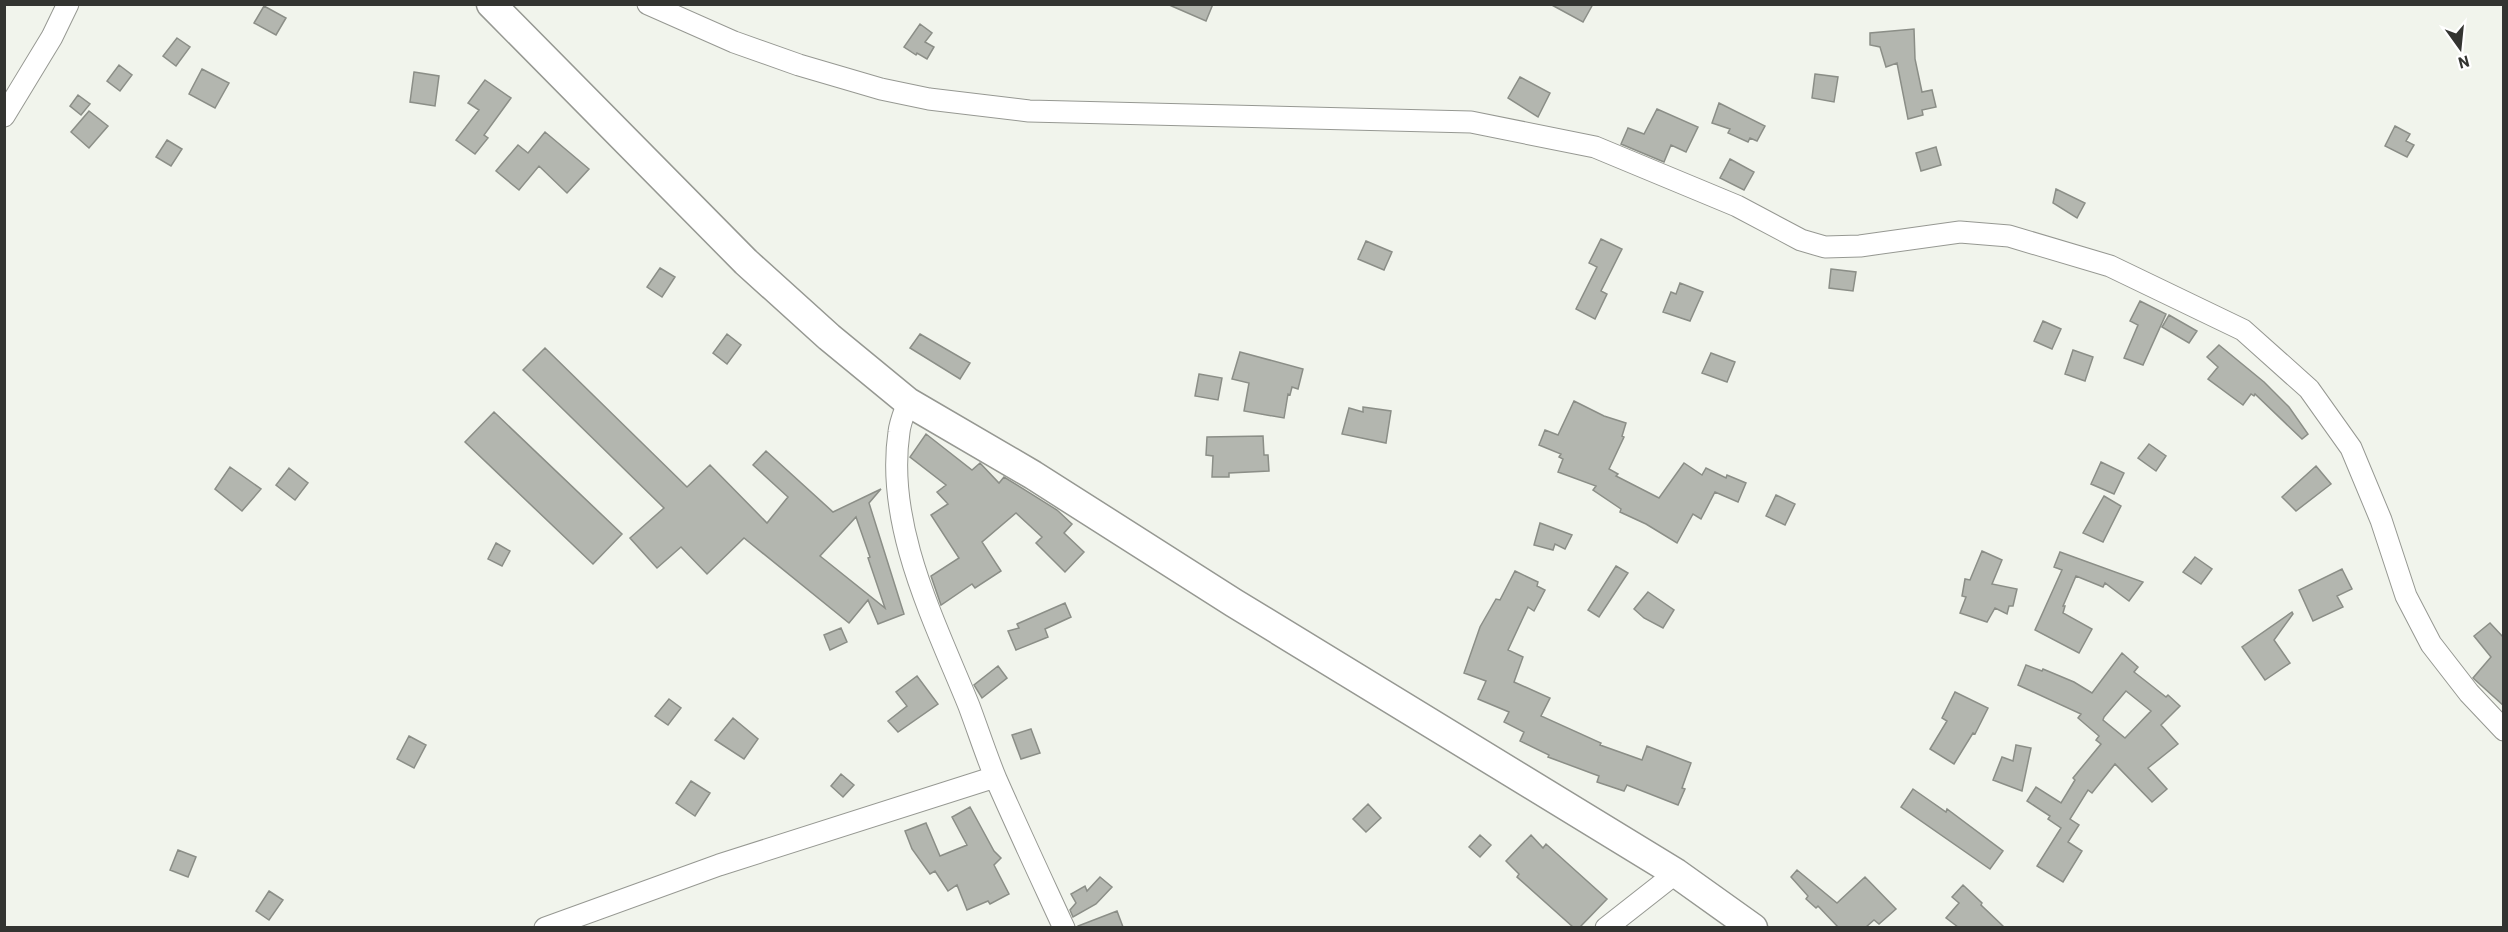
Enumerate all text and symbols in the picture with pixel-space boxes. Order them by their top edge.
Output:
north arrow [2430,18,2490,78]
text: N [2456,52,2472,74]

